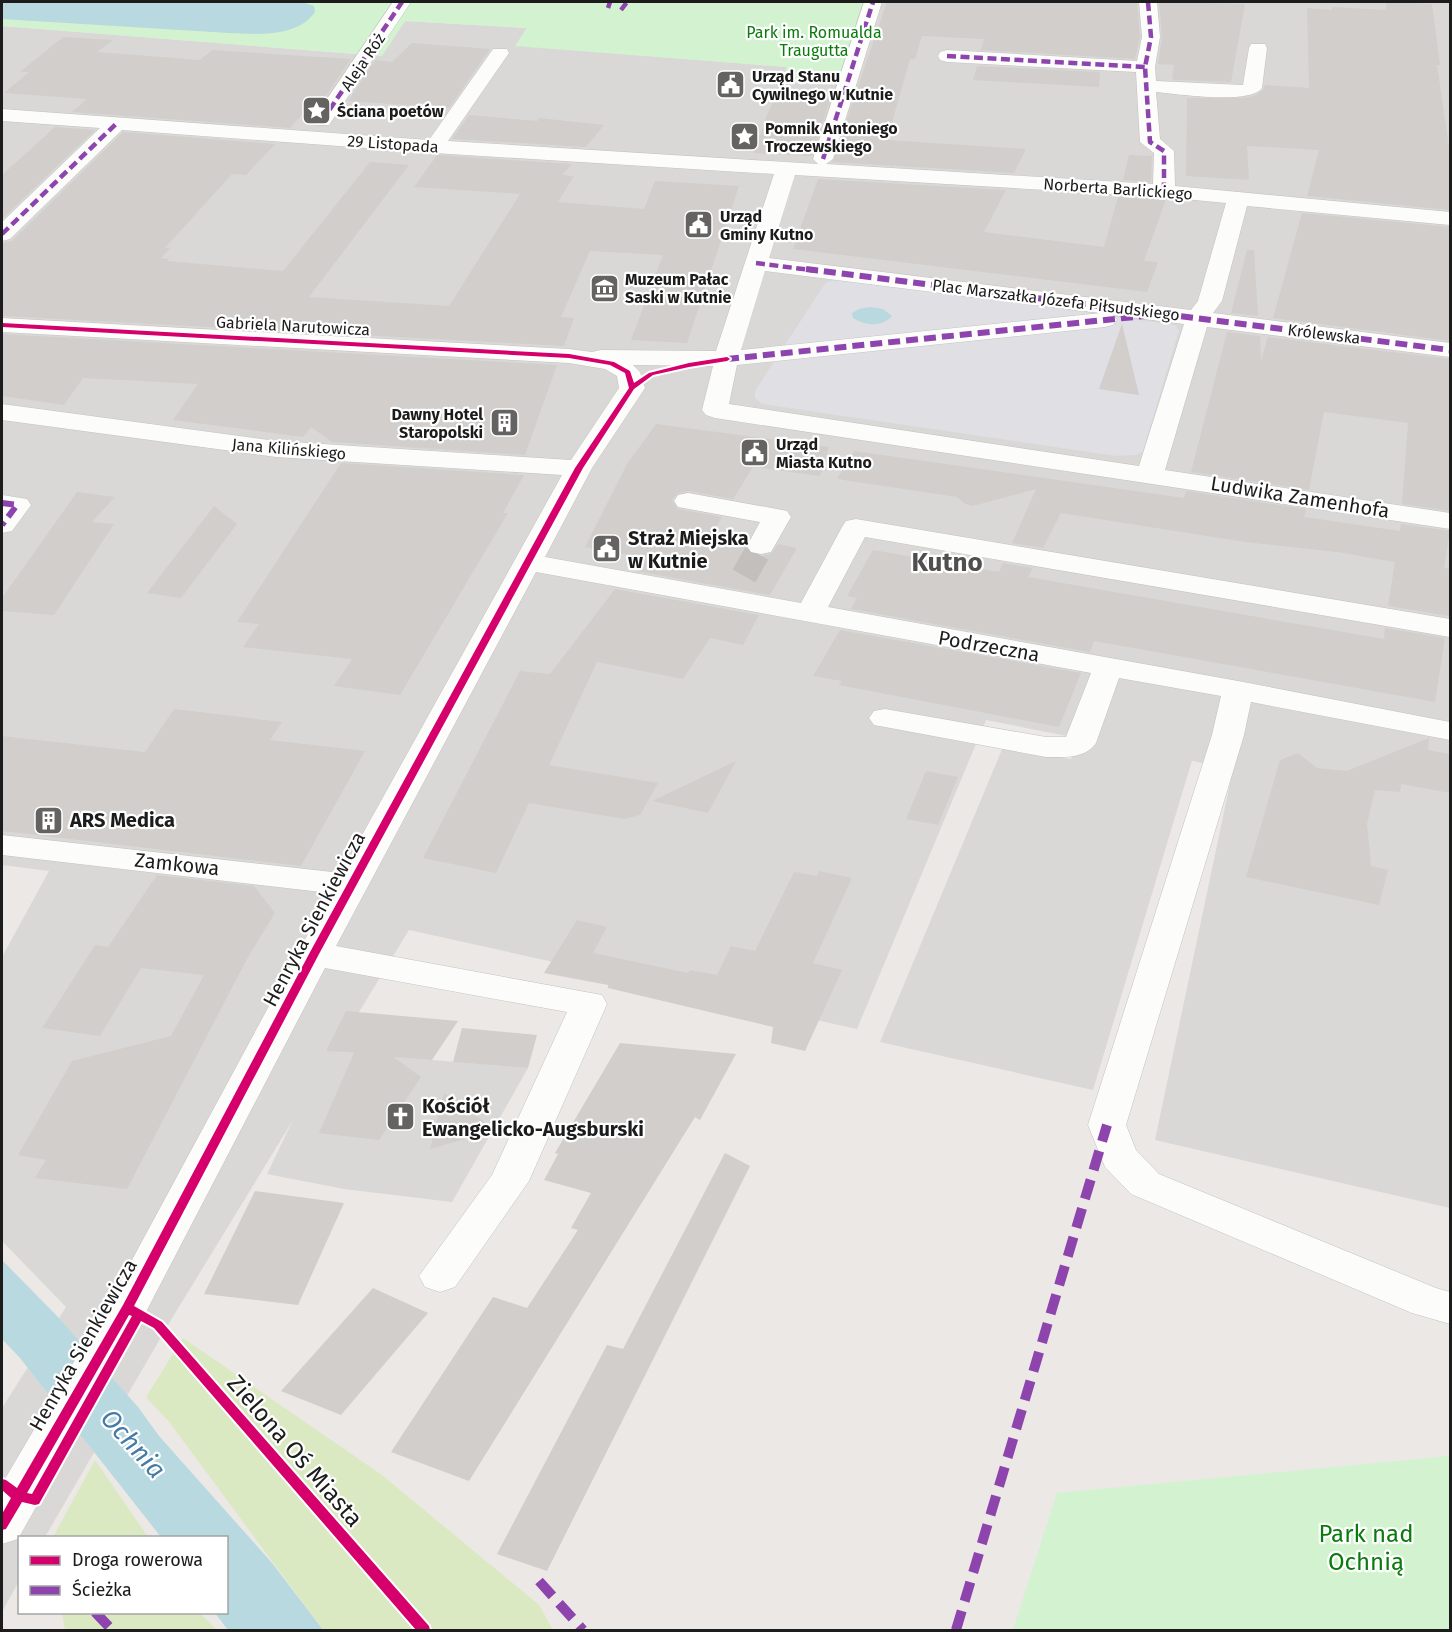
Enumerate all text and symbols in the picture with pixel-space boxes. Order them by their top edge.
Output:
park label: Park im. Romualda Traugutta [746,23,882,60]
street label: Aleja Róż [337,29,389,95]
place label: Urząd Stanu Cywilnego w Kutnie [752,67,893,104]
public building icon: Urząd Stanu Cywilnego w Kutnie [715,69,747,101]
place icon: Ściana poetów [300,95,332,127]
place label: Ściana poetów [337,101,444,121]
place label: Pomnik Antoniego Troczewskiego [765,119,898,156]
place icon: Pomnik Antoniego Troczewskiego [728,121,760,153]
street label: 29 Listopada [347,131,439,157]
street label: Norberta Barlickiego [1043,174,1193,204]
place label: Urząd Gminy Kutno [720,207,813,244]
public building icon: Urząd Gminy Kutno [683,209,715,241]
place label: Muzeum Pałac Saski w Kutnie [625,270,731,307]
museum icon: Muzeum Pałac Saski w Kutnie [588,272,620,304]
street label: Plac Marszałka Józefa Piłsudskiego [931,275,1181,325]
street label: Gabriela Narutowicza [215,312,371,340]
street label: Królewska [1286,320,1362,348]
place label: Dawny Hotel Staropolski [391,405,483,442]
building icon: Dawny Hotel Staropolski [488,407,520,439]
street label: Jana Kilińskiego [231,435,347,463]
place label: Urząd Miasta Kutno [776,435,872,472]
public building icon: Urząd Miasta Kutno [739,437,771,469]
street label: Ludwika Zamenhofa [1209,471,1391,523]
place label: Straż Miejska w Kutnie [628,526,749,573]
public building icon: Straż Miejska w Kutnie [591,533,623,565]
district label: Kutno [911,547,983,578]
street label: Podrzeczna [936,625,1042,667]
building icon: ARS Medica [33,804,65,836]
place label: ARS Medica [69,808,175,832]
street label: Henryka Sienkiewicza [258,827,370,1011]
street label: Zamkowa [134,848,220,880]
place label: Kościół Ewangelicko-Augsburski [422,1094,644,1141]
church icon: Kościół Ewangelicko-Augsburski [385,1101,417,1133]
street label: Henryka Sienkiewicza [24,1255,142,1435]
street label: Zielona Oś Miasta [221,1369,369,1533]
water label: Ochnia [94,1403,172,1485]
park label: Park nad Ochnią [1318,1520,1414,1576]
legend [18,1536,228,1614]
text: Droga rowerowa [72,1549,203,1571]
text: Ścieżka [72,1579,132,1601]

